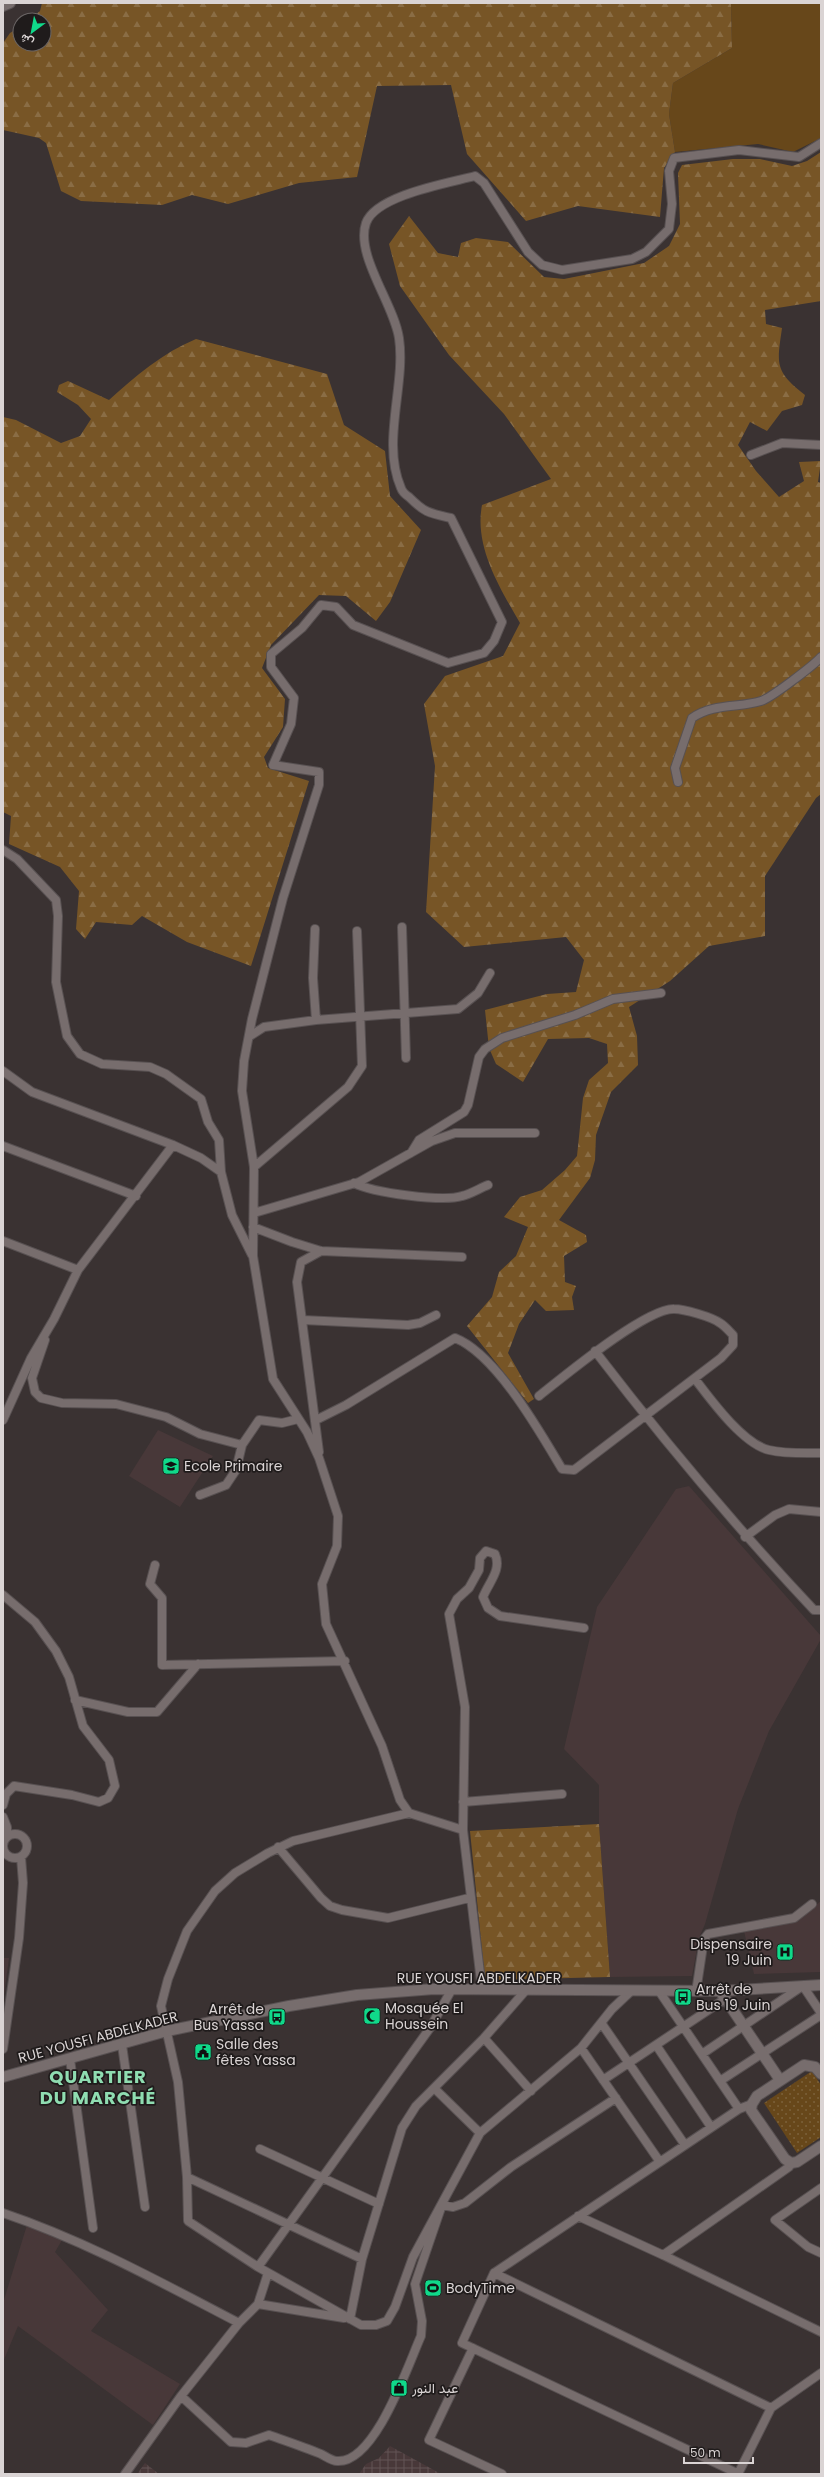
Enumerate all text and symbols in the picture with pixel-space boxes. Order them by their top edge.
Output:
north arrow [12,12,52,52]
text: ش [17,30,37,51]
school or university icon: Ecole Primaire [161,1456,181,1476]
place label: Ecole Primaire [184,1456,283,1476]
place label: Dispensaire 19 Juin [690,1934,772,1970]
hospital icon: Dispensaire 19 Juin [775,1942,795,1962]
street label: RUE YOUSFI ABDELKADER [397,1968,561,1988]
place label: Arrêt de Bus 19 Juin [696,1979,770,2015]
bus stop icon: Arrêt de Bus 19 Juin [673,1987,693,2007]
place label: Mosquée El Houssein [385,1998,463,2034]
place label: Arrêt de Bus Yassa [194,1999,264,2035]
street label: RUE YOUSFI ABDELKADER [16,2006,180,2068]
mosque icon: Mosquée El Houssein [362,2006,382,2026]
bus stop icon: Arrêt de Bus Yassa [267,2007,287,2027]
place label: Salle des fêtes Yassa [216,2034,296,2070]
public building icon: Salle des fêtes Yassa [193,2042,213,2062]
district label: QUARTIER DU MARCHÉ [40,2064,156,2110]
sports icon: BodyTime [423,2278,443,2298]
place label: BodyTime [446,2278,515,2298]
shop icon: عبد النور [389,2378,409,2398]
place label: عبد النور [411,2378,458,2398]
scale bar [684,2439,753,2465]
text: 50 m [690,2444,721,2461]

